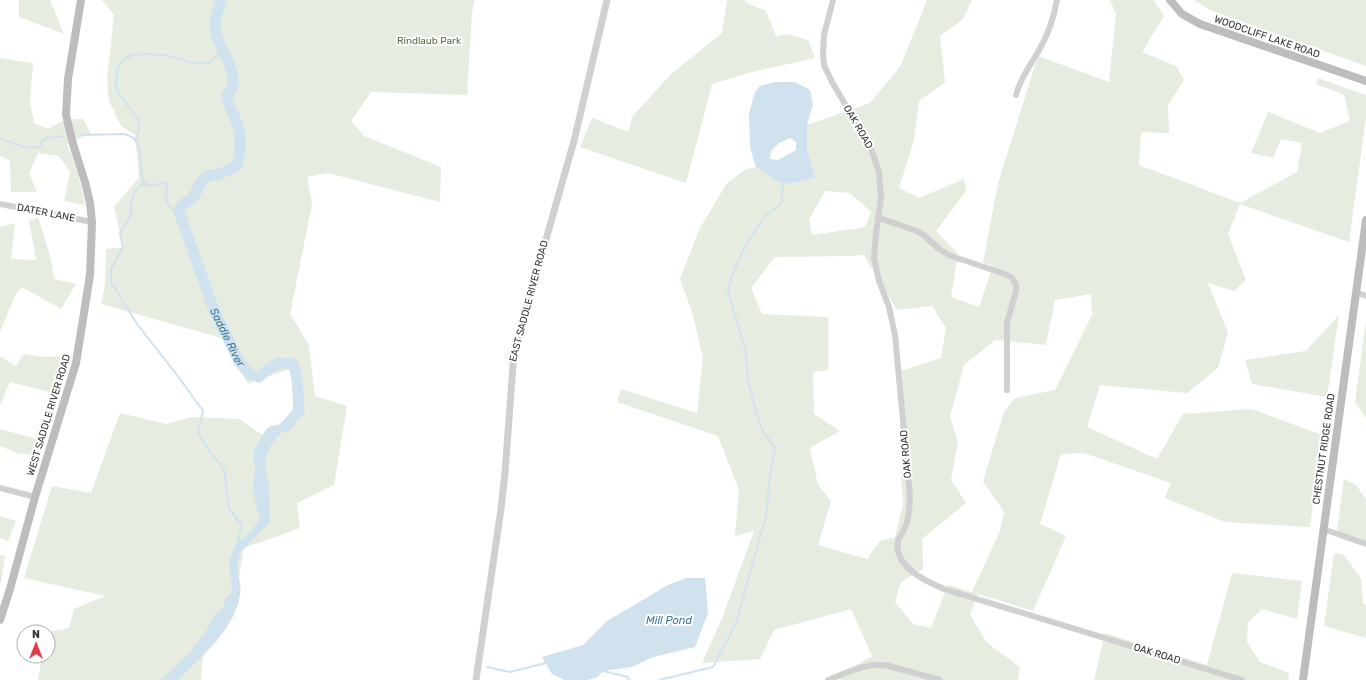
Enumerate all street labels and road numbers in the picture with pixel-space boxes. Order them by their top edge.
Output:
street label: WOODCLIFF LAKE ROAD [1213,13,1322,61]
street label: OAK ROAD [841,103,875,151]
street label: DATER LANE [16,201,76,225]
street label: EAST SADDLE RIVER ROAD [507,239,551,363]
street label: WEST SADDLE RIVER ROAD [25,353,73,477]
street label: CHESTNUT RIDGE ROAD [1310,393,1338,505]
street label: OAK ROAD [898,429,914,479]
street label: OAK ROAD [1132,641,1182,667]

